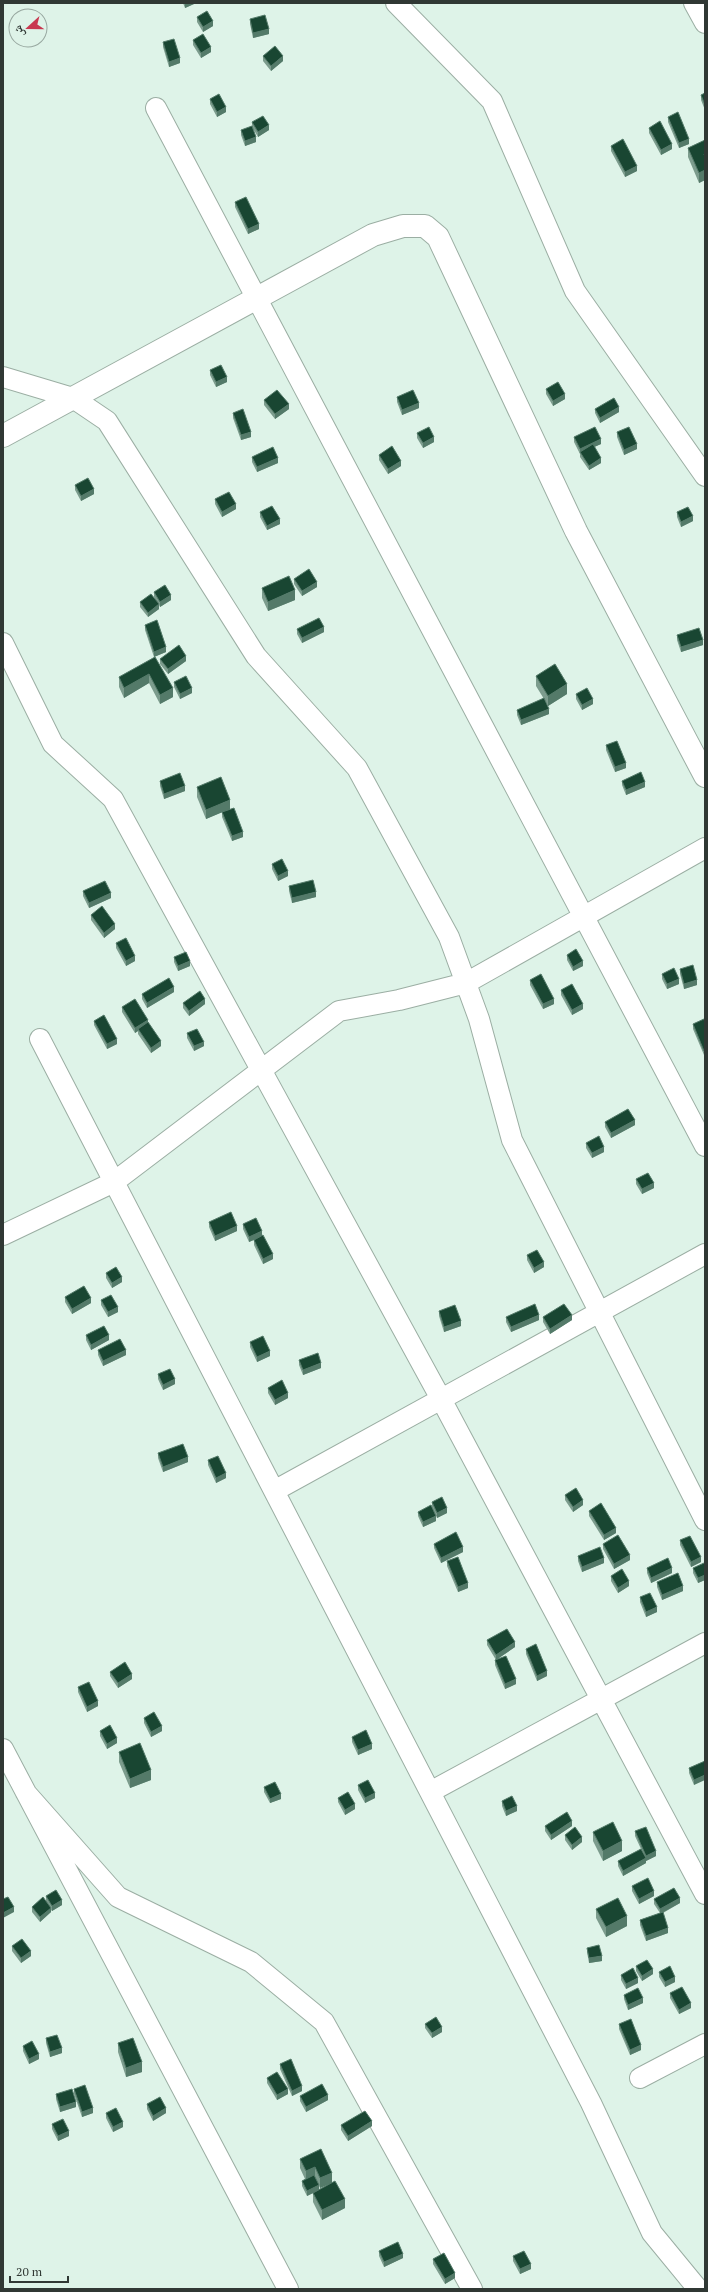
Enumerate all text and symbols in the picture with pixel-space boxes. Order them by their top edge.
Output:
north arrow [8,8,48,48]
text: ش [10,23,28,40]
scale bar [10,2258,68,2284]
text: 20 m [16,2264,43,2279]

